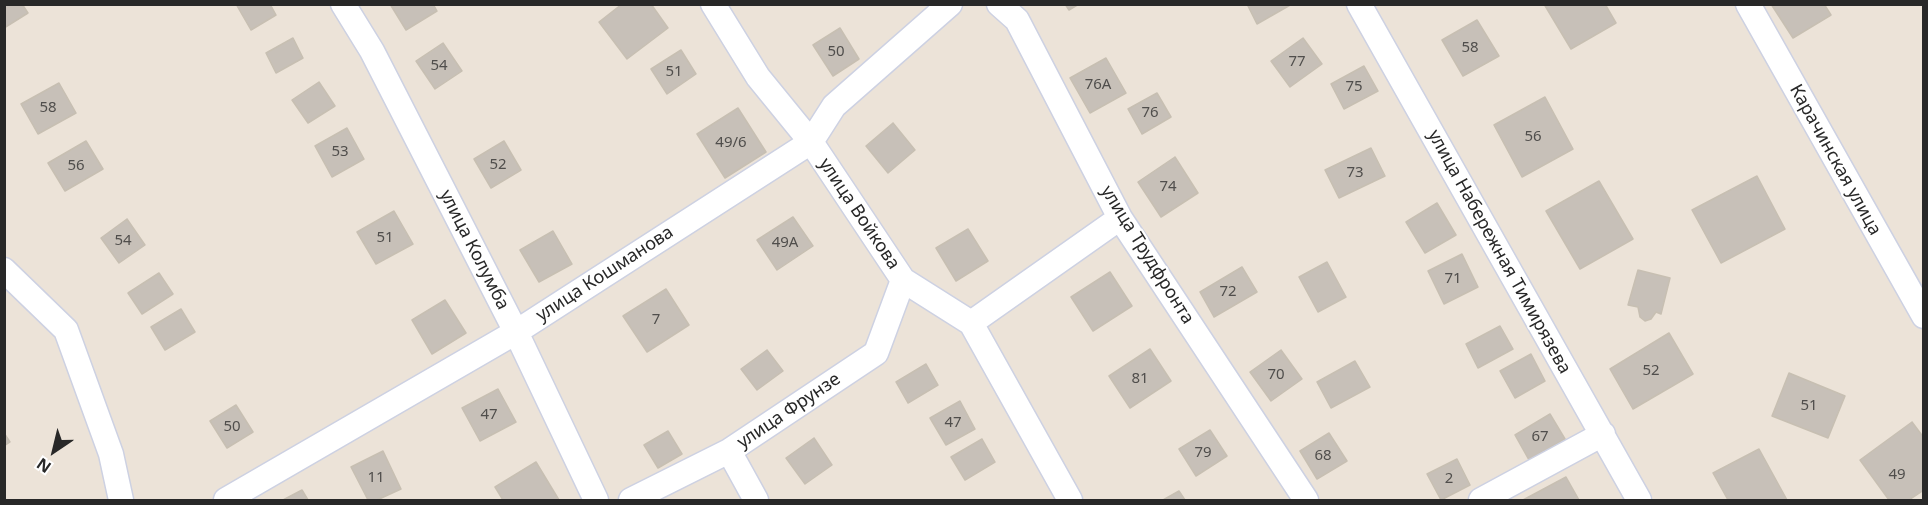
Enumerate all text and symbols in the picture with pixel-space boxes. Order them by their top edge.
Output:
house number: 58 [1461,39,1479,57]
house number: 50 [827,43,845,61]
house number: 77 [1288,53,1306,71]
house number: 54 [430,57,448,75]
house number: 51 [665,63,683,81]
house number: 76А [1085,76,1111,94]
house number: 75 [1345,78,1363,96]
street label: Карачинская улица [1785,81,1885,239]
house number: 58 [39,99,57,117]
house number: 76 [1141,104,1159,122]
street label: улица Набережная Тимирязева [1423,126,1575,378]
house number: 56 [1524,128,1542,146]
house number: 49/6 [715,134,747,152]
house number: 53 [331,143,349,161]
street label: улица Войкова [814,154,904,274]
house number: 52 [489,156,507,174]
house number: 56 [67,157,85,175]
house number: 73 [1346,164,1364,182]
house number: 74 [1159,178,1177,196]
street label: улица Трудфронта [1096,182,1198,328]
street label: улица Колумба [435,186,513,314]
street label: улица Кошманова [532,222,678,326]
house number: 51 [376,229,394,247]
house number: 54 [114,232,132,250]
house number: 49А [772,234,798,252]
house number: 71 [1444,270,1462,288]
house number: 72 [1219,283,1237,301]
house number: 7 [652,311,660,329]
house number: 52 [1642,362,1660,380]
house number: 70 [1267,366,1285,384]
street label: улица Фрунзе [733,369,845,453]
house number: 81 [1131,370,1149,388]
house number: 51 [1800,397,1818,415]
house number: 47 [480,406,498,424]
house number: 47 [944,414,962,432]
house number: 50 [223,418,241,436]
north arrow [24,421,84,481]
house number: 67 [1531,428,1549,446]
house number: 79 [1194,444,1212,462]
house number: 68 [1314,447,1332,465]
text: N [32,453,55,478]
house number: 49 [1888,466,1906,484]
house number: 11 [367,469,385,487]
house number: 2 [1445,470,1453,488]

